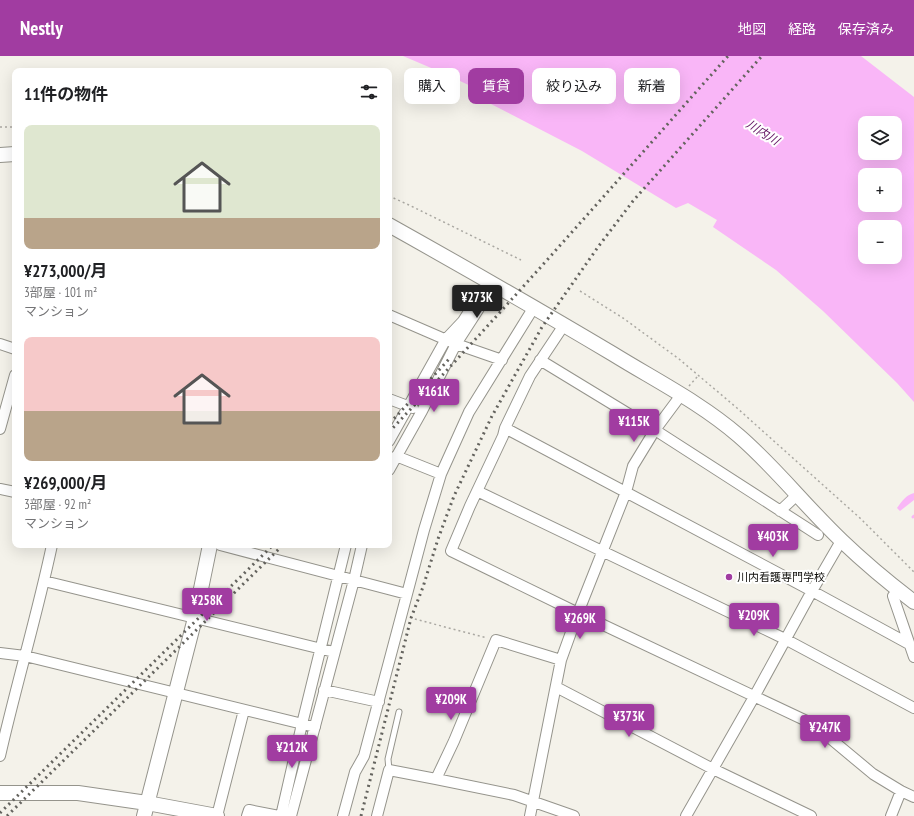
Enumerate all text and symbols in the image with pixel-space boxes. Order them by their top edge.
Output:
text: Nestly [20,16,63,40]
text: 地図 [738,20,766,38]
text: 経路 [788,20,816,38]
text: 保存済み [838,20,894,38]
chip: 購入 [404,68,460,104]
chip: 賃貸 [468,68,524,104]
chip: 絞り込み [532,68,616,104]
chip: 新着 [624,68,680,104]
icon: filters [358,81,380,103]
text: 11件の物件 [24,83,108,105]
water label: 川内川 [744,116,784,149]
map controls [858,116,902,264]
button: layers [858,116,902,160]
icon: home [166,151,238,223]
button: + [858,168,902,212]
button: − [858,220,902,264]
text: ¥273,000/月 [24,260,108,282]
text: 3部屋 · 101 m² [24,284,97,301]
pin: ¥273K [449,285,505,319]
text: ¥273K [461,289,493,306]
text: マンション [24,303,89,320]
icon: home [166,363,238,435]
pin: ¥161K [406,379,462,413]
text: ¥161K [418,383,450,400]
pin: ¥115K [606,409,662,443]
text: ¥115K [618,413,650,430]
text: ¥269,000/月 [24,472,108,494]
text: 3部屋 · 92 m² [24,496,91,513]
text: マンション [24,515,89,532]
pin: ¥403K [745,524,801,558]
text: ¥403K [757,528,789,545]
place label: 川内看護専門学校 [737,570,825,584]
marker: 川内看護専門学校 [724,572,734,582]
pin: ¥258K [179,588,235,622]
text: ¥258K [191,592,223,609]
pin: ¥209K [726,603,782,637]
pin: ¥269K [552,606,608,640]
text: ¥209K [738,607,770,624]
text: ¥269K [564,610,596,627]
pin: ¥209K [423,687,479,721]
text: ¥209K [435,691,467,708]
pin: ¥373K [601,704,657,738]
text: ¥373K [613,708,645,725]
pin: ¥247K [797,715,853,749]
text: ¥247K [809,719,841,736]
pin: ¥212K [264,735,320,769]
text: ¥212K [276,739,308,756]

